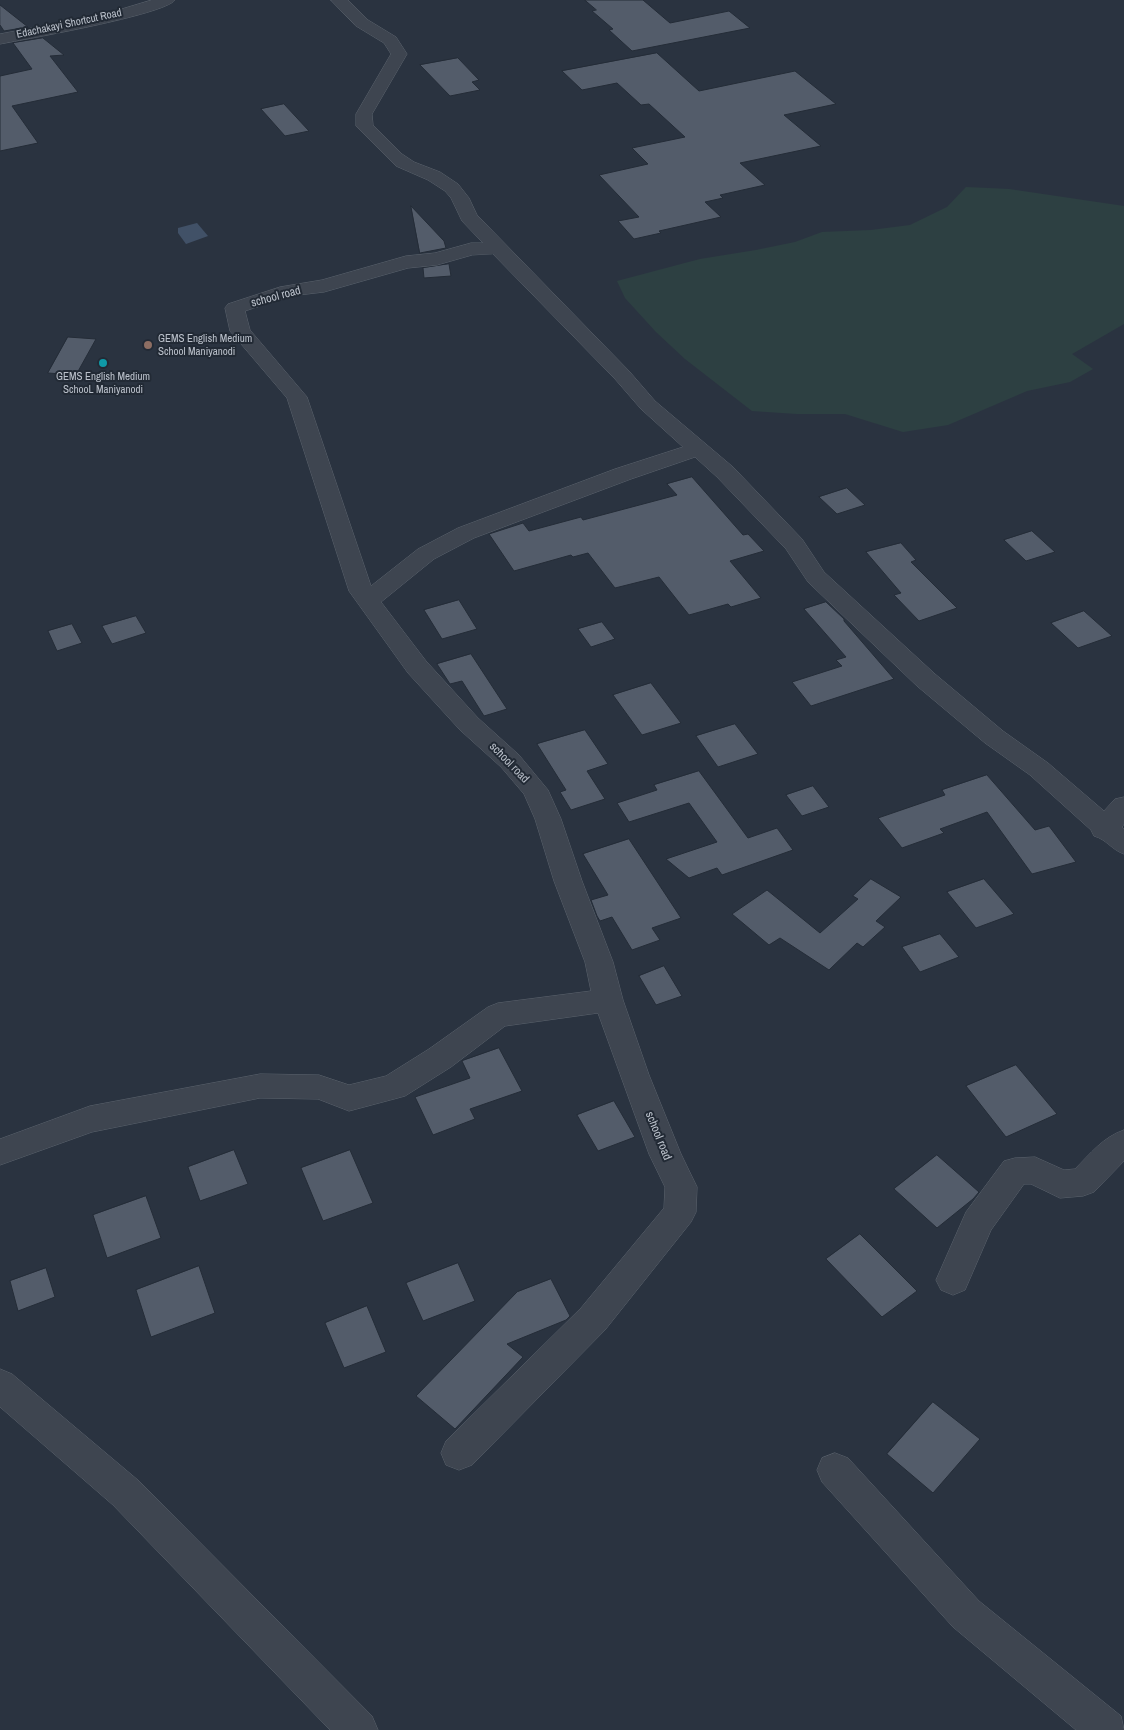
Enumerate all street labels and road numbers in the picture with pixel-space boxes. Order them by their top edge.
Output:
street label: Edachakayi Shortcut Road [15,6,123,42]
street label: school road [250,283,302,311]
street label: school road [486,740,532,786]
street label: school road [642,1110,674,1162]

